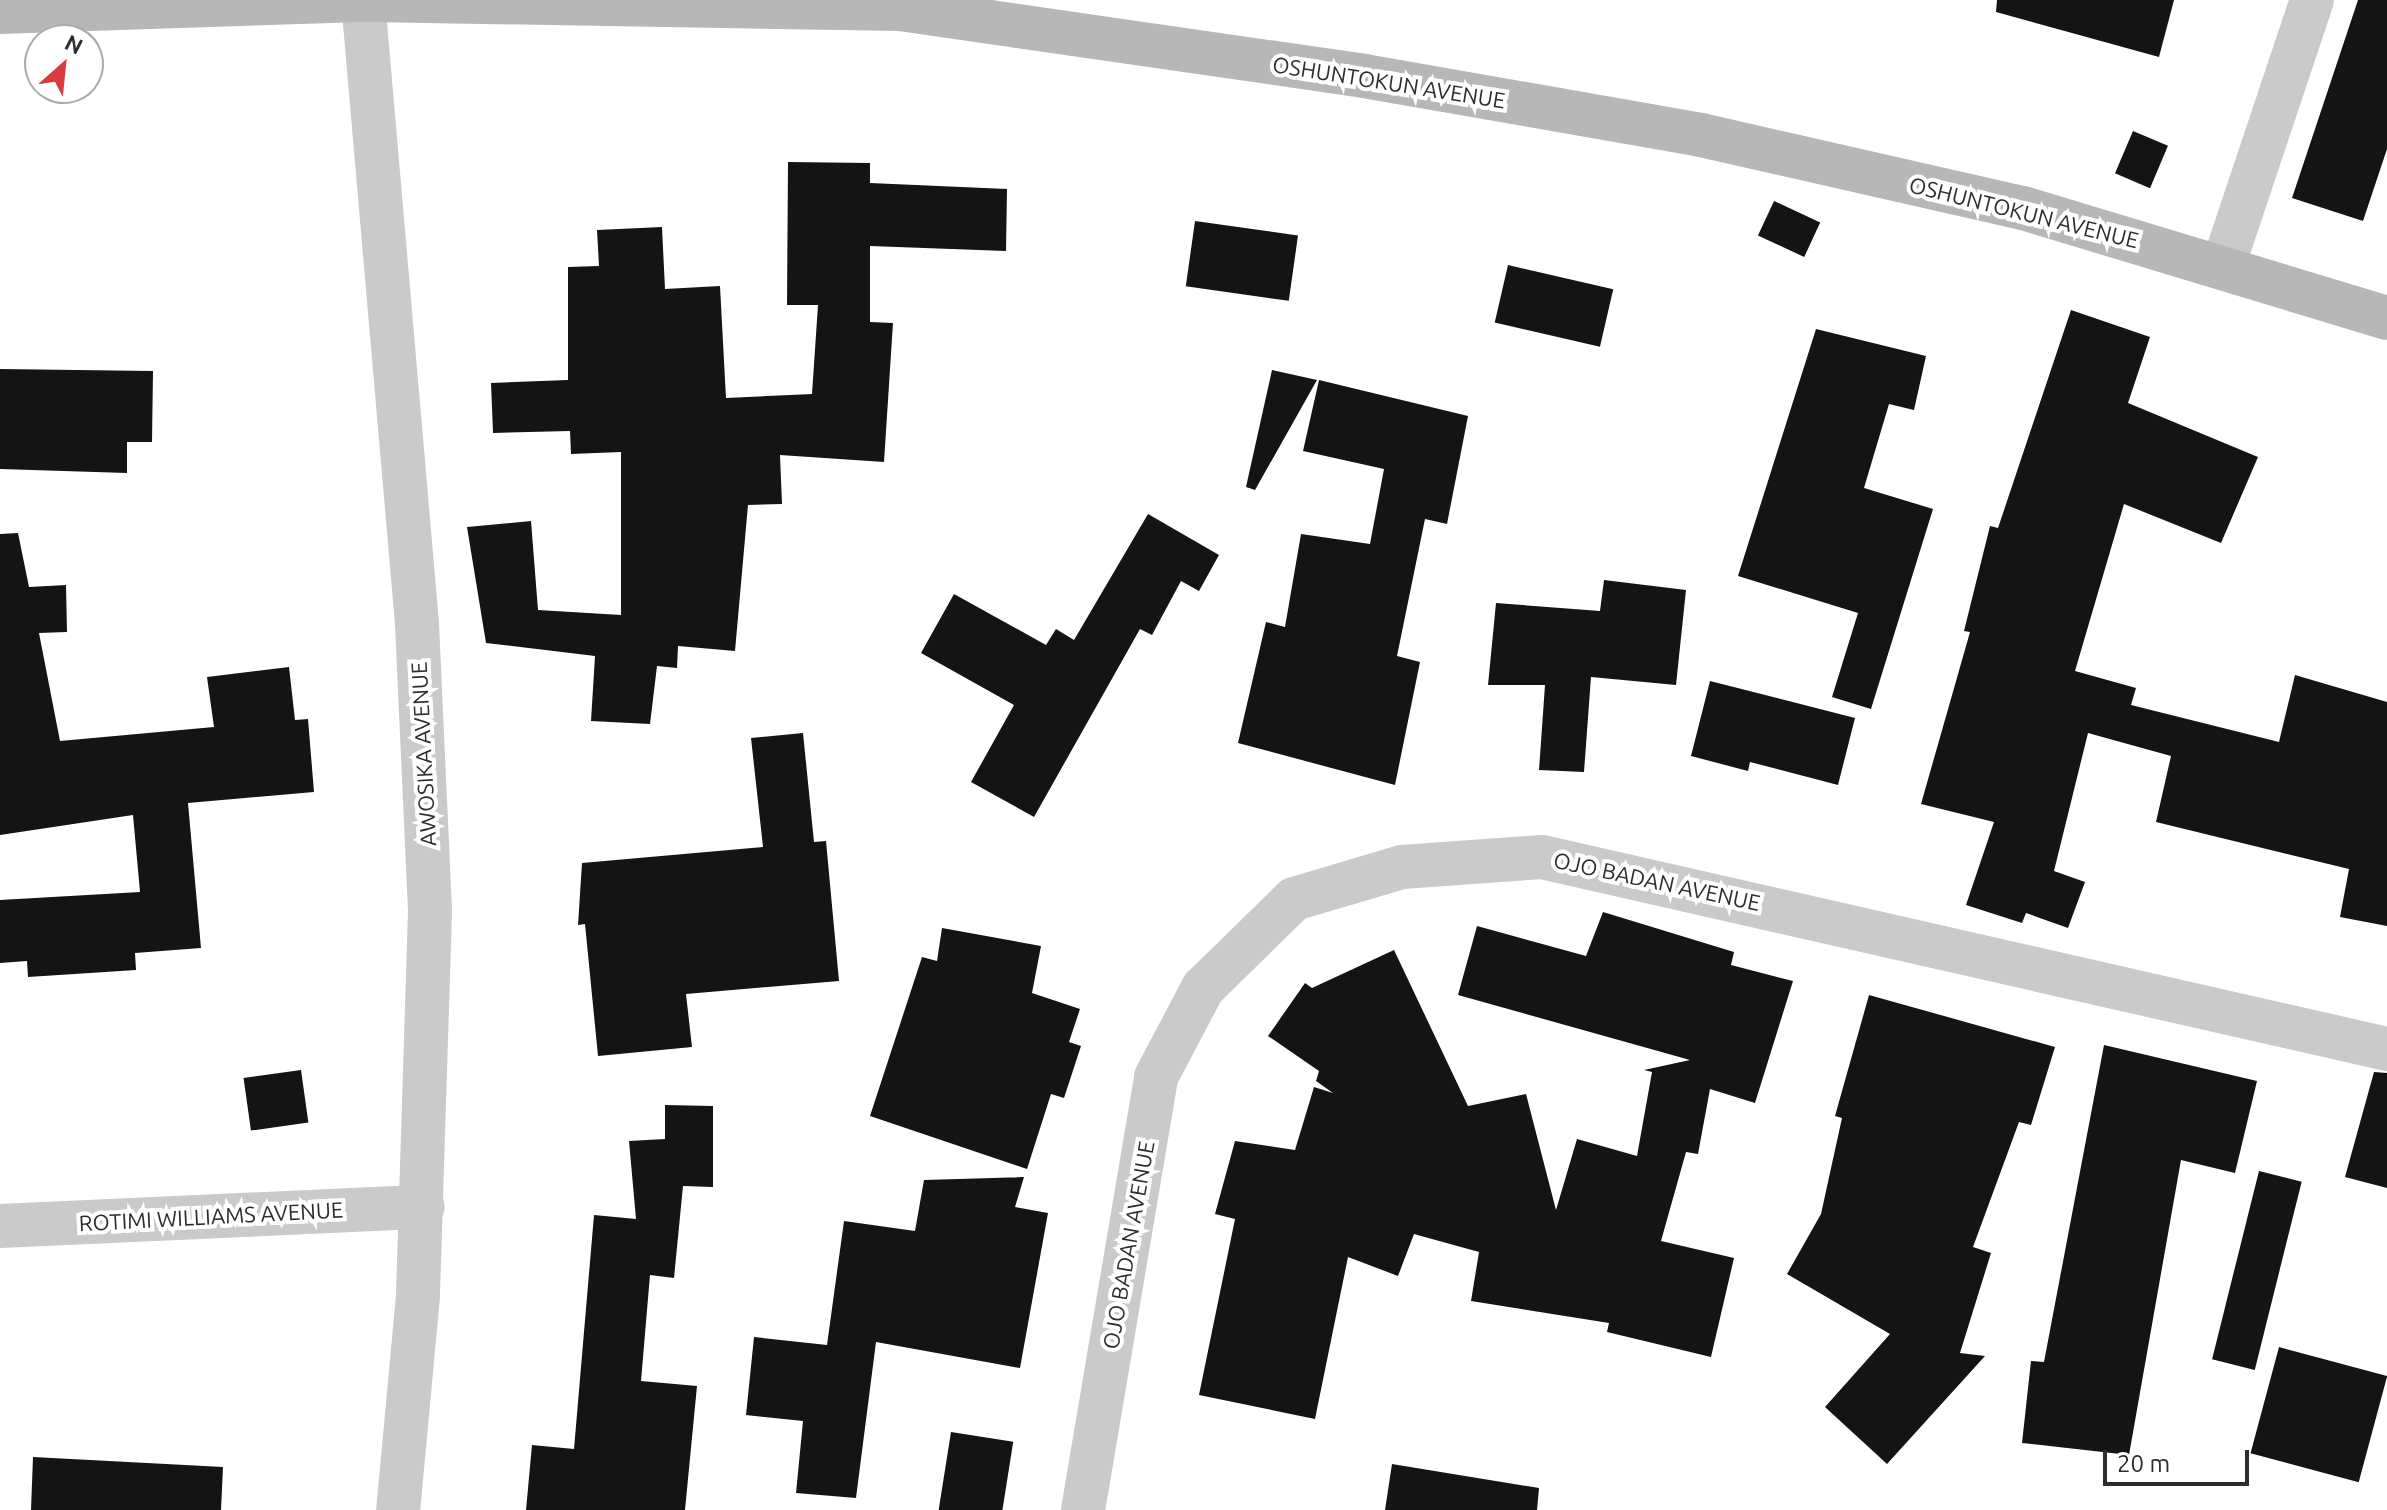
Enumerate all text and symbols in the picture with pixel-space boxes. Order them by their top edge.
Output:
north arrow [24,24,104,104]
text: N [61,29,87,59]
street label: OSHUNTOKUN AVENUE [1271,51,1507,113]
street label: OSHUNTOKUN AVENUE [1907,171,2141,253]
street label: AWOSIKA AVENUE [405,661,441,847]
street label: OJO BADAN AVENUE [1551,846,1763,916]
street label: OJO BADAN AVENUE [1097,1139,1159,1351]
street label: ROTIMI WILLIAMS AVENUE [78,1196,344,1236]
scale bar [2107,1434,2253,1484]
text: 20 m [2117,1450,2170,1477]

